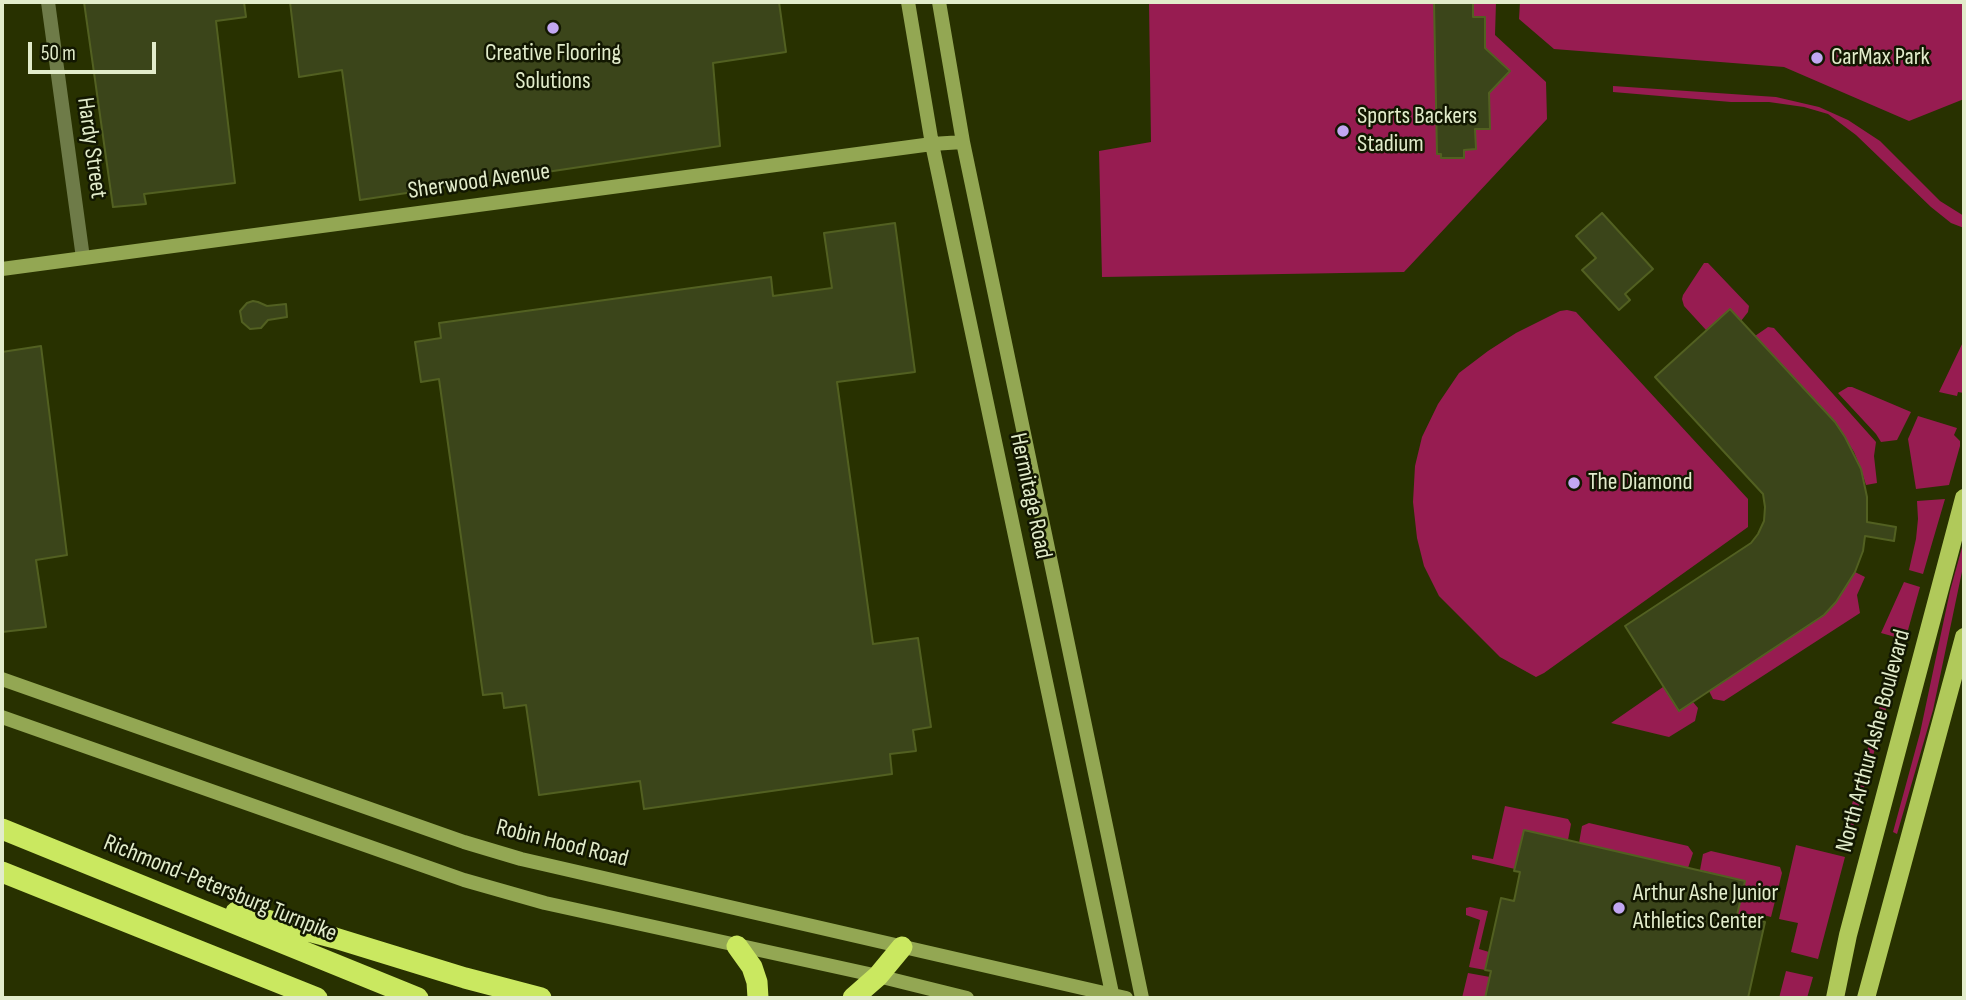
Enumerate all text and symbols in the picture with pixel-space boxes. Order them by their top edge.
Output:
marker: Creative Flooring Solutions [545,20,561,36]
scale bar [32,28,159,72]
place label: Creative Flooring Solutions [485,40,621,96]
text: 50 m [41,41,76,66]
place label: CarMax Park [1831,44,1930,72]
marker: CarMax Park [1809,50,1825,66]
street label: Hardy Street [70,96,112,200]
place label: Sports Backers Stadium [1357,103,1477,159]
marker: Sports Backers Stadium [1335,123,1351,139]
street label: Sherwood Avenue [406,158,552,206]
street label: Hermitage Road [1003,430,1057,562]
place label: The Diamond [1588,469,1692,497]
marker: The Diamond [1566,475,1582,491]
street label: North Arthur Ashe Boulevard [1830,627,1918,855]
street label: Robin Hood Road [493,814,631,874]
street label: Richmond-Petersburg Turnpike [99,829,341,949]
place label: Arthur Ashe Junior Athletics Center [1633,880,1778,936]
marker: Arthur Ashe Junior Athletics Center [1611,900,1627,916]

